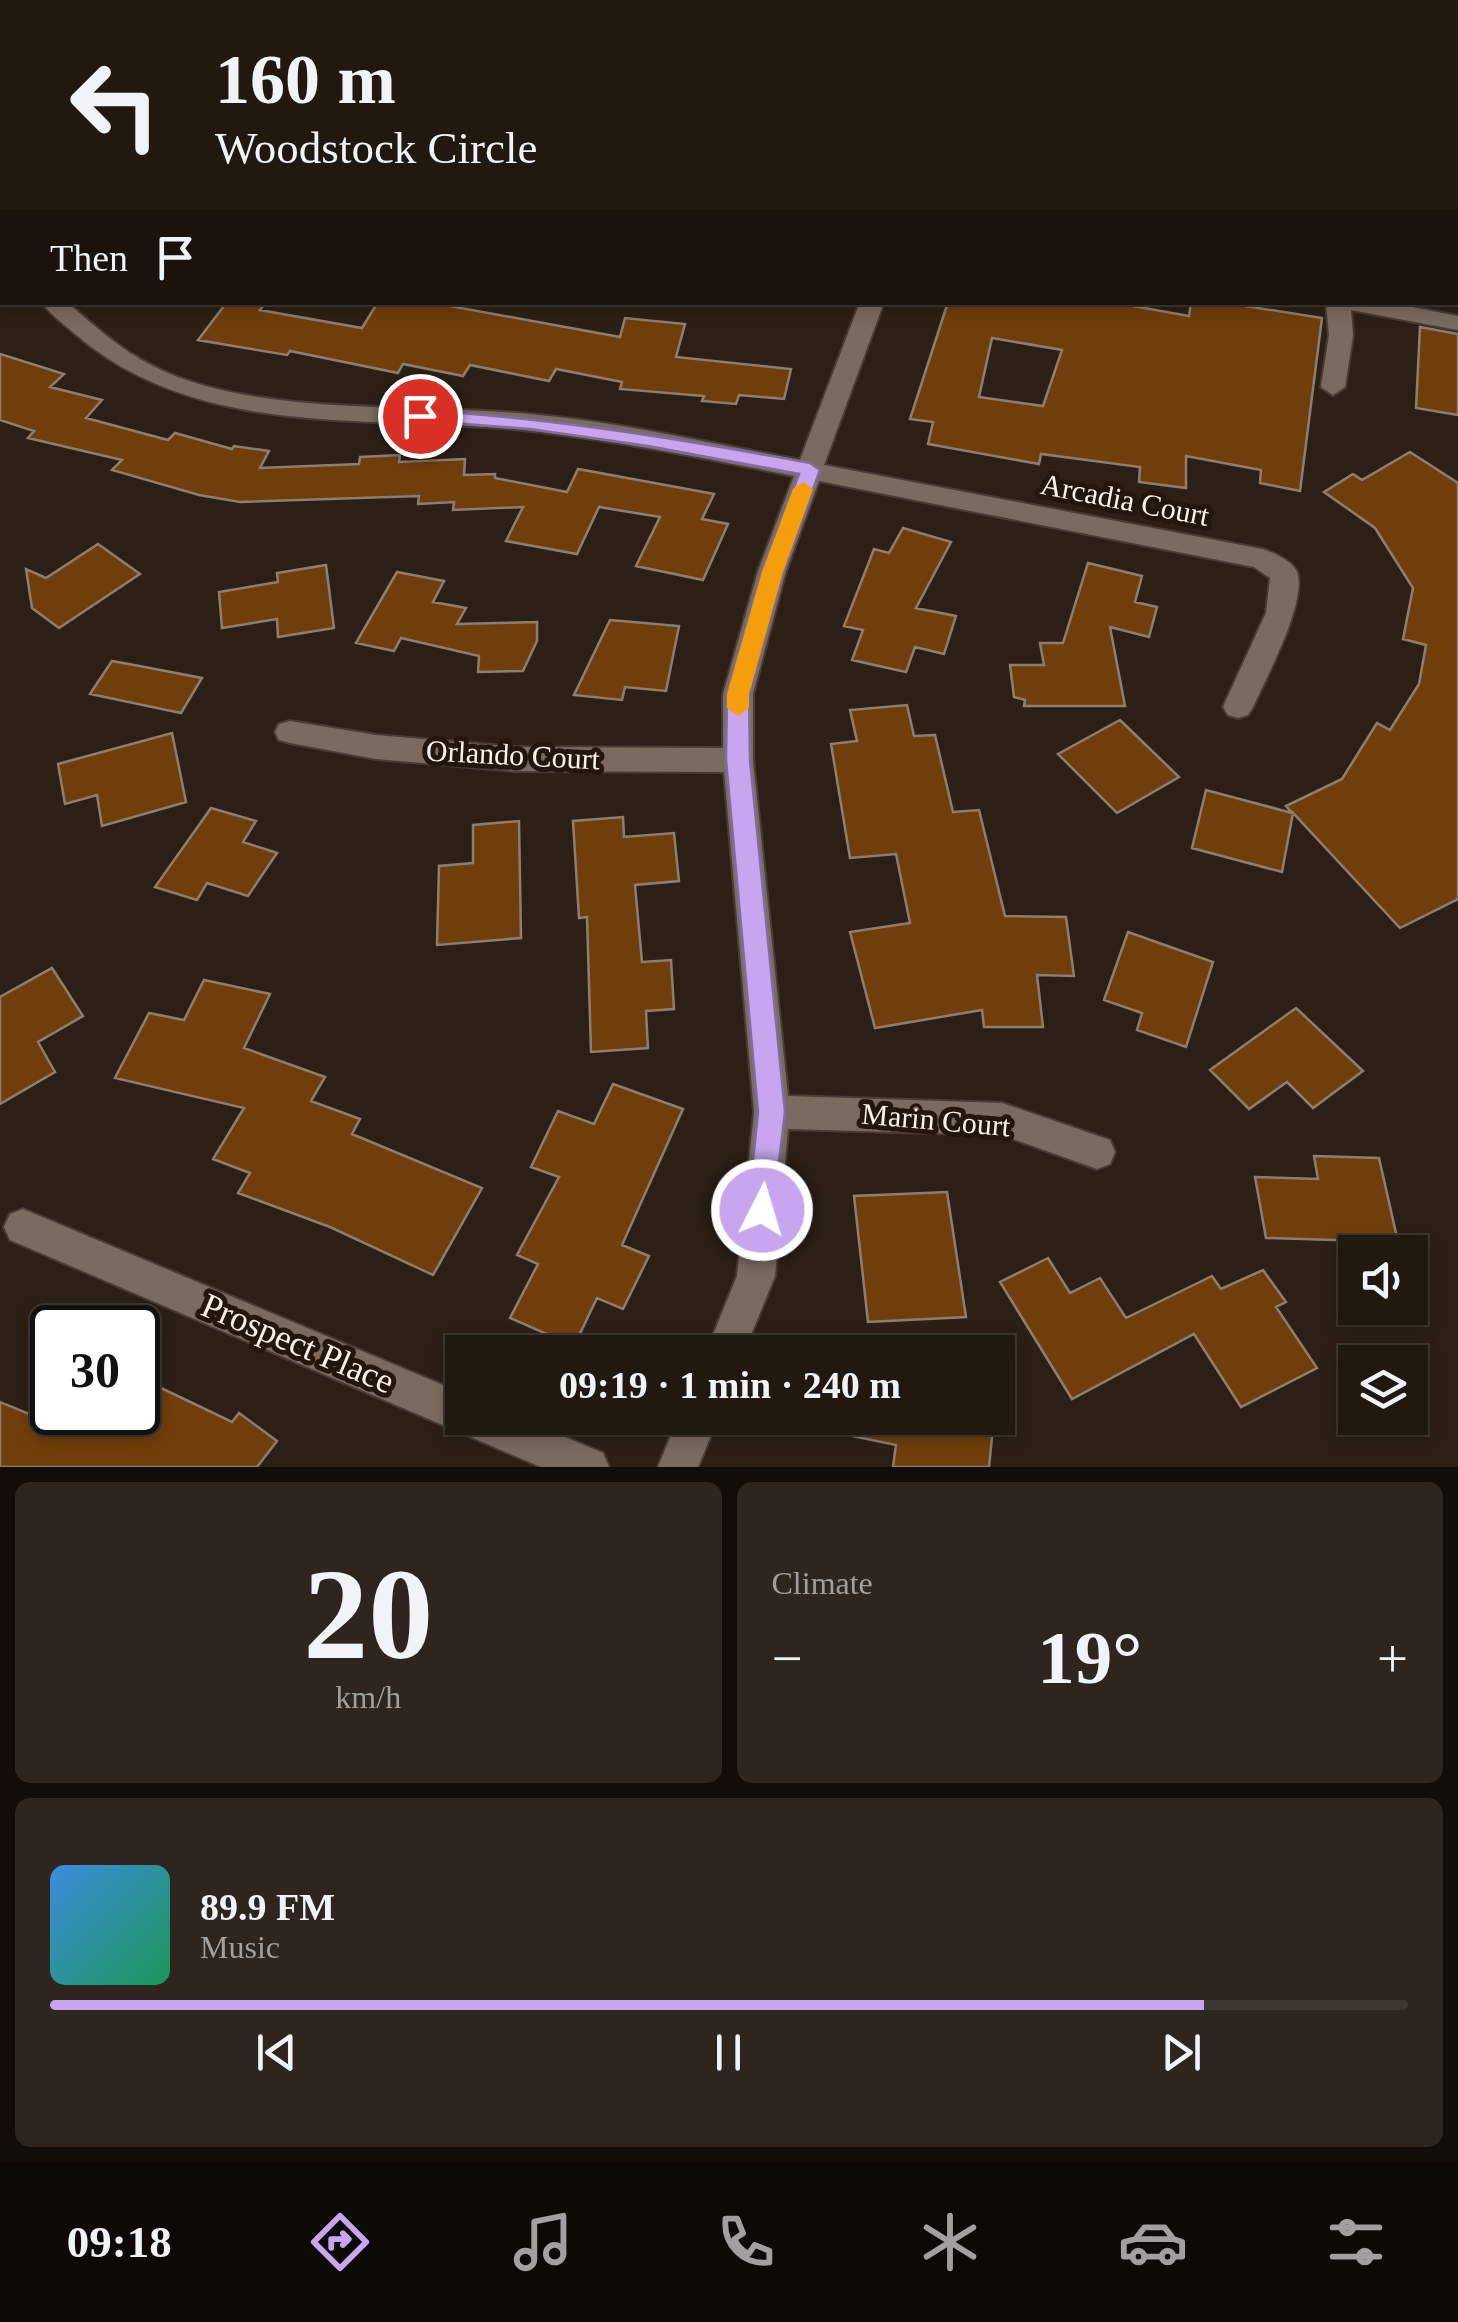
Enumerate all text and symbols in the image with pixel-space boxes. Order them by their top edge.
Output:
icon: left [50,40,180,170]
text: 160 m [215,41,396,118]
text: Woodstock Circle [215,123,538,173]
icon: arrive [148,230,203,285]
text: Then [50,237,128,279]
pin [378,374,463,459]
icon: arrive [393,389,448,444]
street label: Arcadia Court [1038,467,1213,532]
street label: Orlando Court [425,733,602,776]
street label: Marin Court [860,1097,1012,1142]
position arrow [710,1158,814,1262]
map controls [1338,1235,1428,1435]
button: sound [1338,1235,1428,1325]
street label: Prospect Place [196,1285,400,1401]
speed limit sign: 30 [30,1305,160,1435]
button: layers [1338,1345,1428,1435]
text: 09:19 · 1 min · 240 m [559,1364,901,1406]
text: 20 [303,1542,433,1686]
text: Climate [772,1565,873,1601]
text: 19° [1037,1616,1142,1699]
text: − [772,1628,803,1689]
text: + [1377,1628,1408,1689]
text: km/h [335,1679,401,1715]
text: 89.9 FM [200,1886,335,1928]
text: Music [200,1929,280,1965]
icon: previous [249,2025,304,2080]
icon: pause [701,2025,756,2080]
icon: next [1154,2025,1209,2080]
icon: directions [305,2207,375,2277]
icon: music [508,2207,578,2277]
icon: phone [711,2207,781,2277]
icon: climate [915,2207,985,2277]
icon: car [1118,2207,1188,2277]
icon: filters [1321,2207,1391,2277]
text: 09:18 [67,2217,172,2267]

